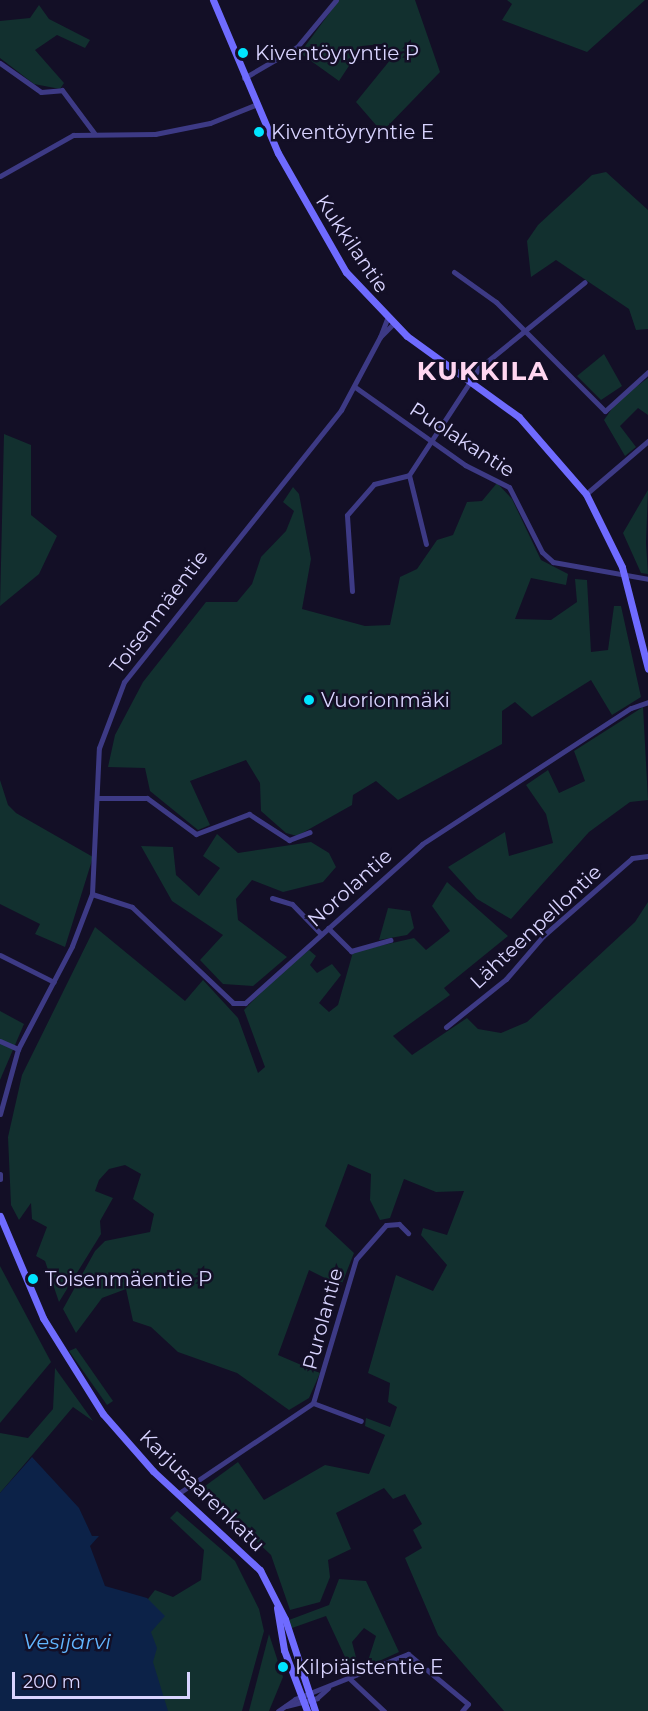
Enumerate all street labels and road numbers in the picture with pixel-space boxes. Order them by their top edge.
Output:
street label: Kukkilantie [310,191,394,297]
street label: Puolakantie [405,397,519,483]
street label: Toisenmäentie [105,546,213,678]
street label: Norolantie [303,844,397,932]
street label: Lähteenpellontie [465,860,607,994]
street label: Purolantie [298,1265,348,1373]
street label: Karjusaarenkatu [134,1425,270,1557]

